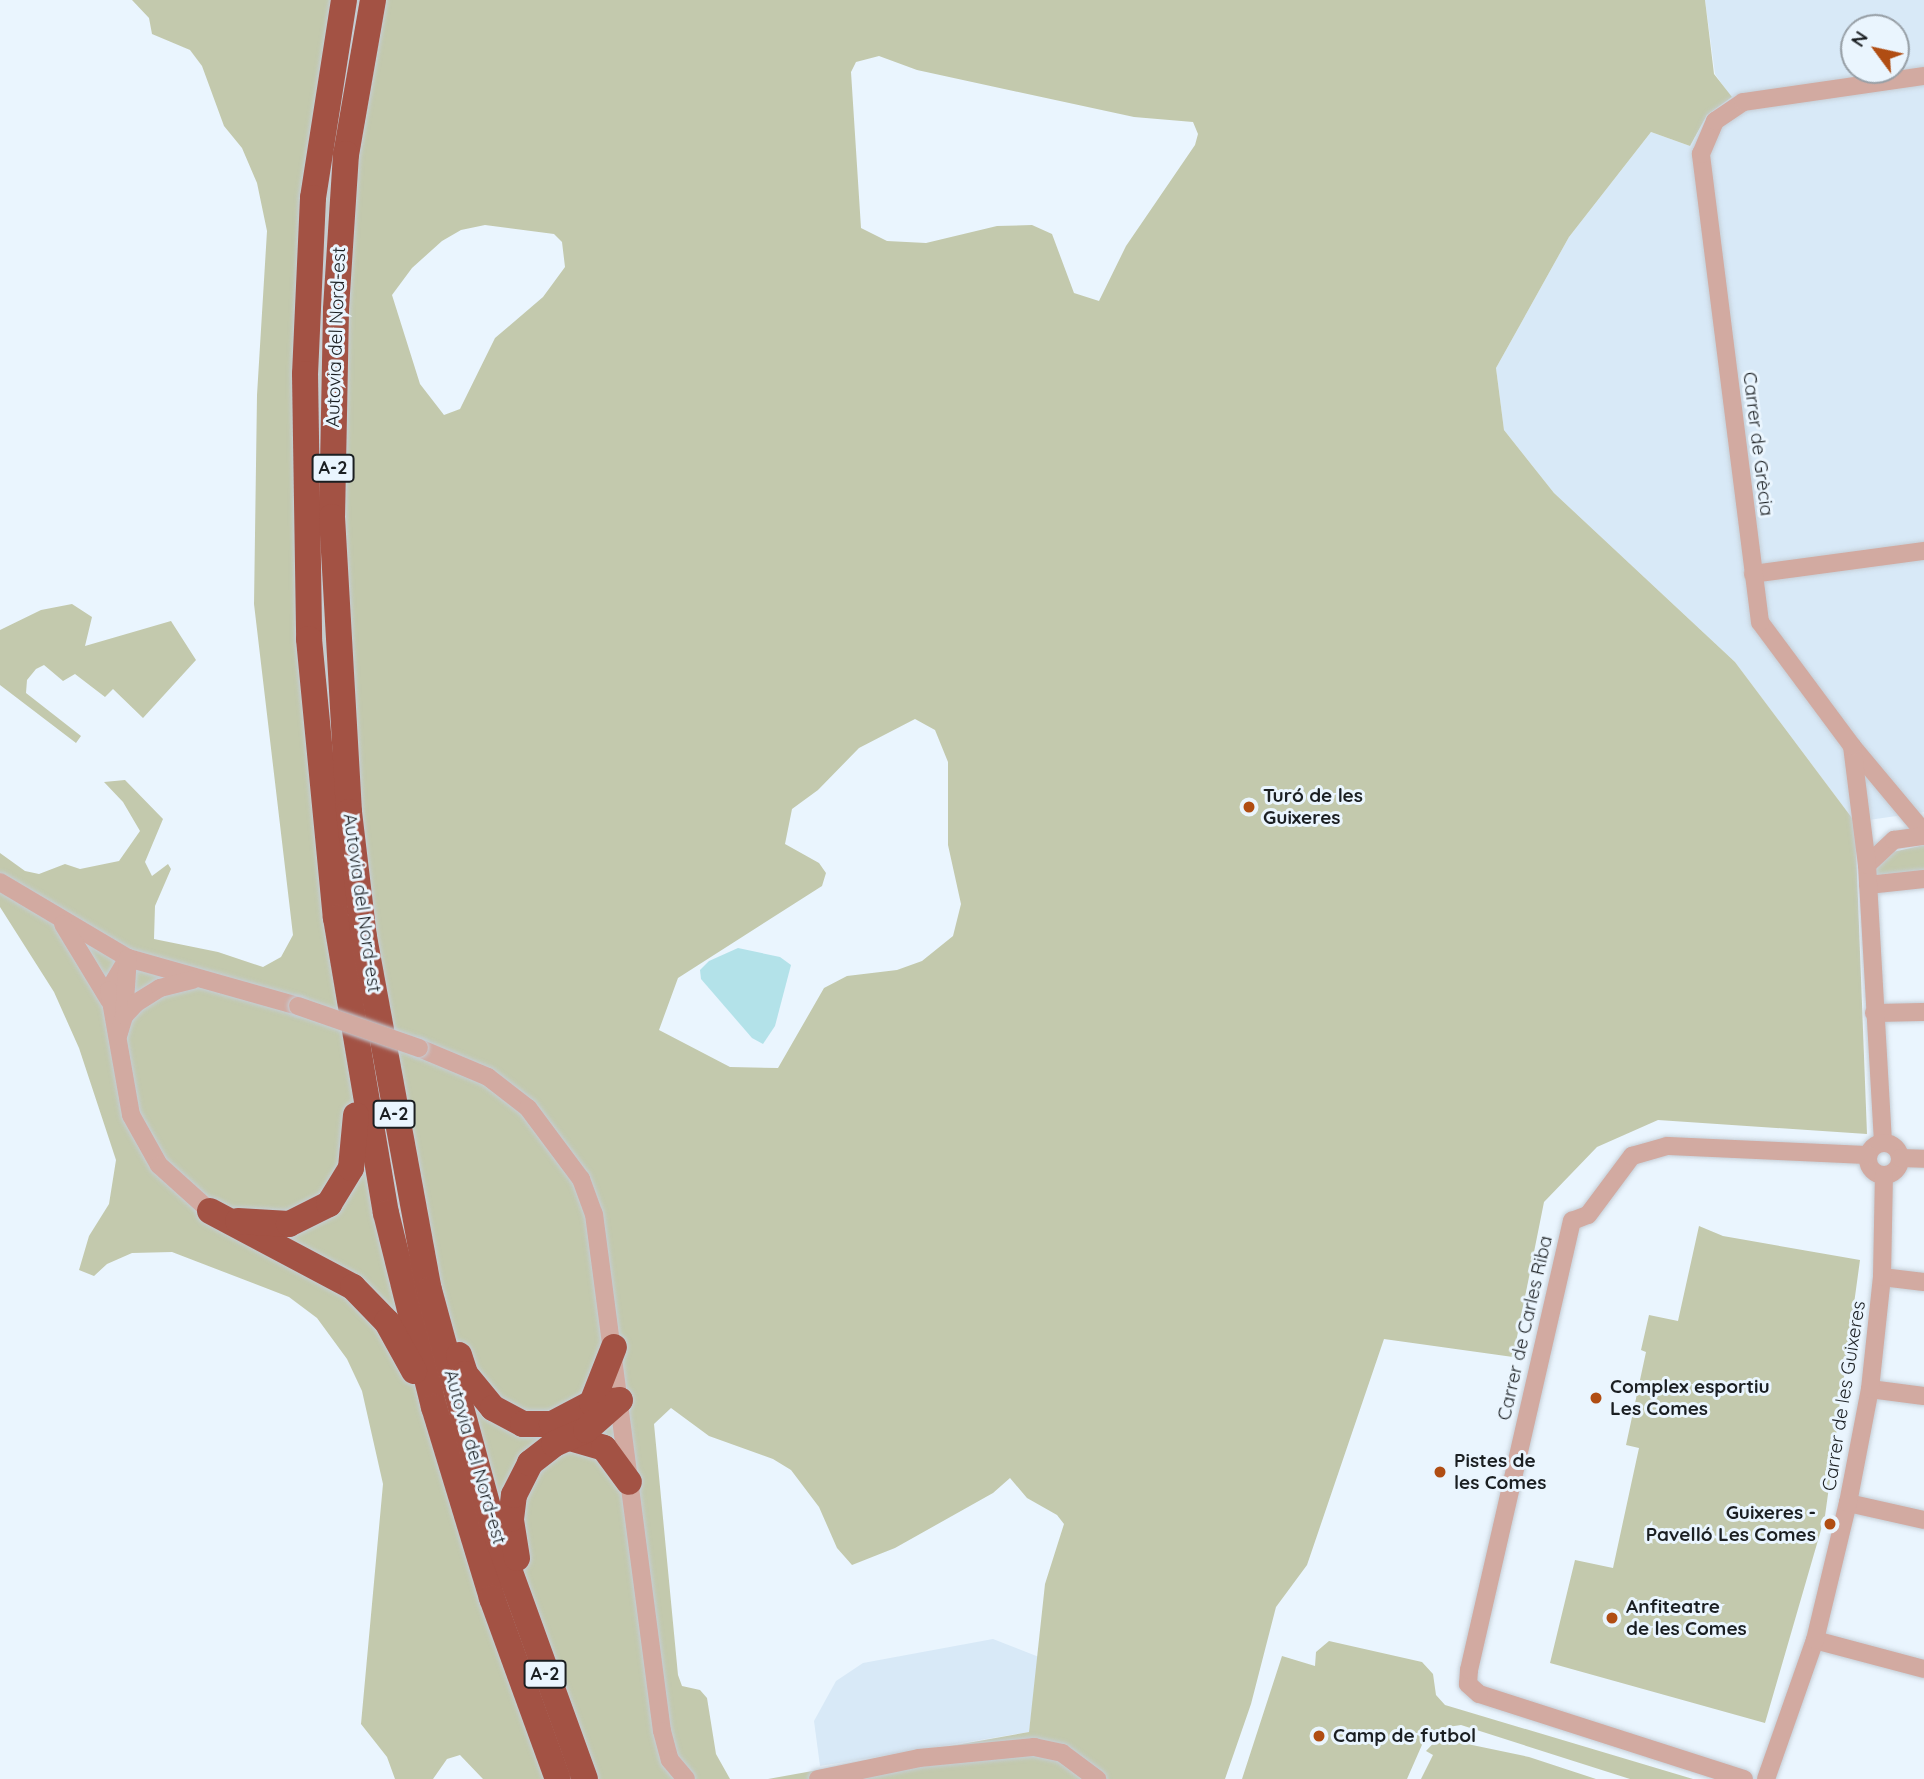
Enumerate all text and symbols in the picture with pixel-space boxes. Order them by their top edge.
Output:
north arrow [1840,14,1910,84]
text: N [1845,26,1873,51]
street label: Autovia del Nord-est [321,246,351,428]
street label: Carrer de Grècia [1738,371,1778,517]
road number: A-2 [310,454,356,482]
place label: Turó de les Guixeres [1263,785,1363,829]
marker: Turó de les Guixeres [1241,799,1257,815]
street label: Autovia del Nord-est [338,812,386,994]
road number: A-2 [371,1100,417,1128]
street label: Carrer de Carles Riba [1493,1233,1557,1423]
street label: Carrer de les Guixeres [1818,1299,1870,1493]
street label: Autovia del Nord-est [439,1367,511,1547]
place label: Complex esportiu Les Comes [1610,1376,1770,1420]
marker: Complex esportiu Les Comes [1588,1390,1604,1406]
place label: Pistes de les Comes [1454,1450,1546,1494]
marker: Pistes de les Comes [1432,1464,1448,1480]
place label: Guixeres - Pavelló Les Comes [1646,1502,1816,1546]
marker: Guixeres - Pavelló Les Comes [1822,1516,1838,1532]
place label: Anfiteatre de les Comes [1626,1596,1747,1640]
marker: Anfiteatre de les Comes [1604,1610,1620,1626]
road number: A-2 [522,1660,568,1688]
place label: Camp de futbol [1333,1725,1476,1747]
marker: Camp de futbol [1311,1728,1327,1744]

